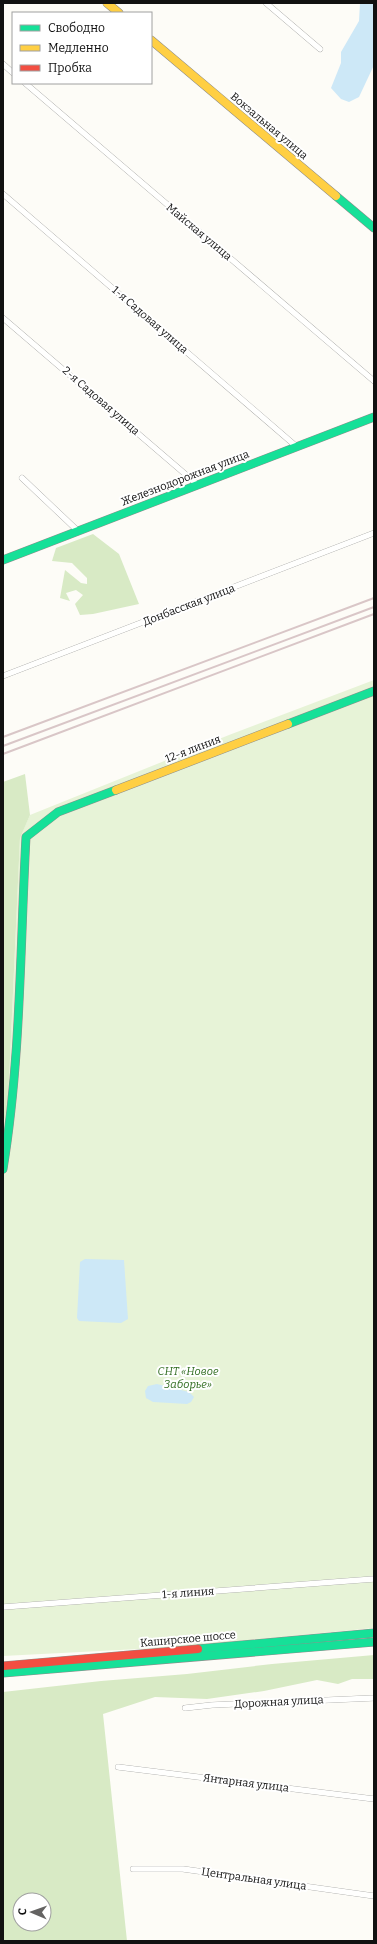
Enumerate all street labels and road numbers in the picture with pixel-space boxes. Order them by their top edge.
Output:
street label: Вокзальная улица [228,90,310,162]
street label: Майская улица [164,201,234,263]
street label: 1-я Садовая улица [109,283,191,357]
street label: 2-я Садовая улица [60,364,142,438]
street label: Железнодорожная улица [119,448,251,508]
street label: Донбасская улица [141,581,237,629]
street label: 12-я линия [164,733,222,765]
street label: 1-я линия [162,1585,214,1601]
street label: Каширское шоссе [140,1628,236,1650]
street label: Дорожная улица [234,1693,324,1711]
street label: Янтарная улица [202,1771,290,1795]
street label: Центральная улица [201,1865,307,1893]

